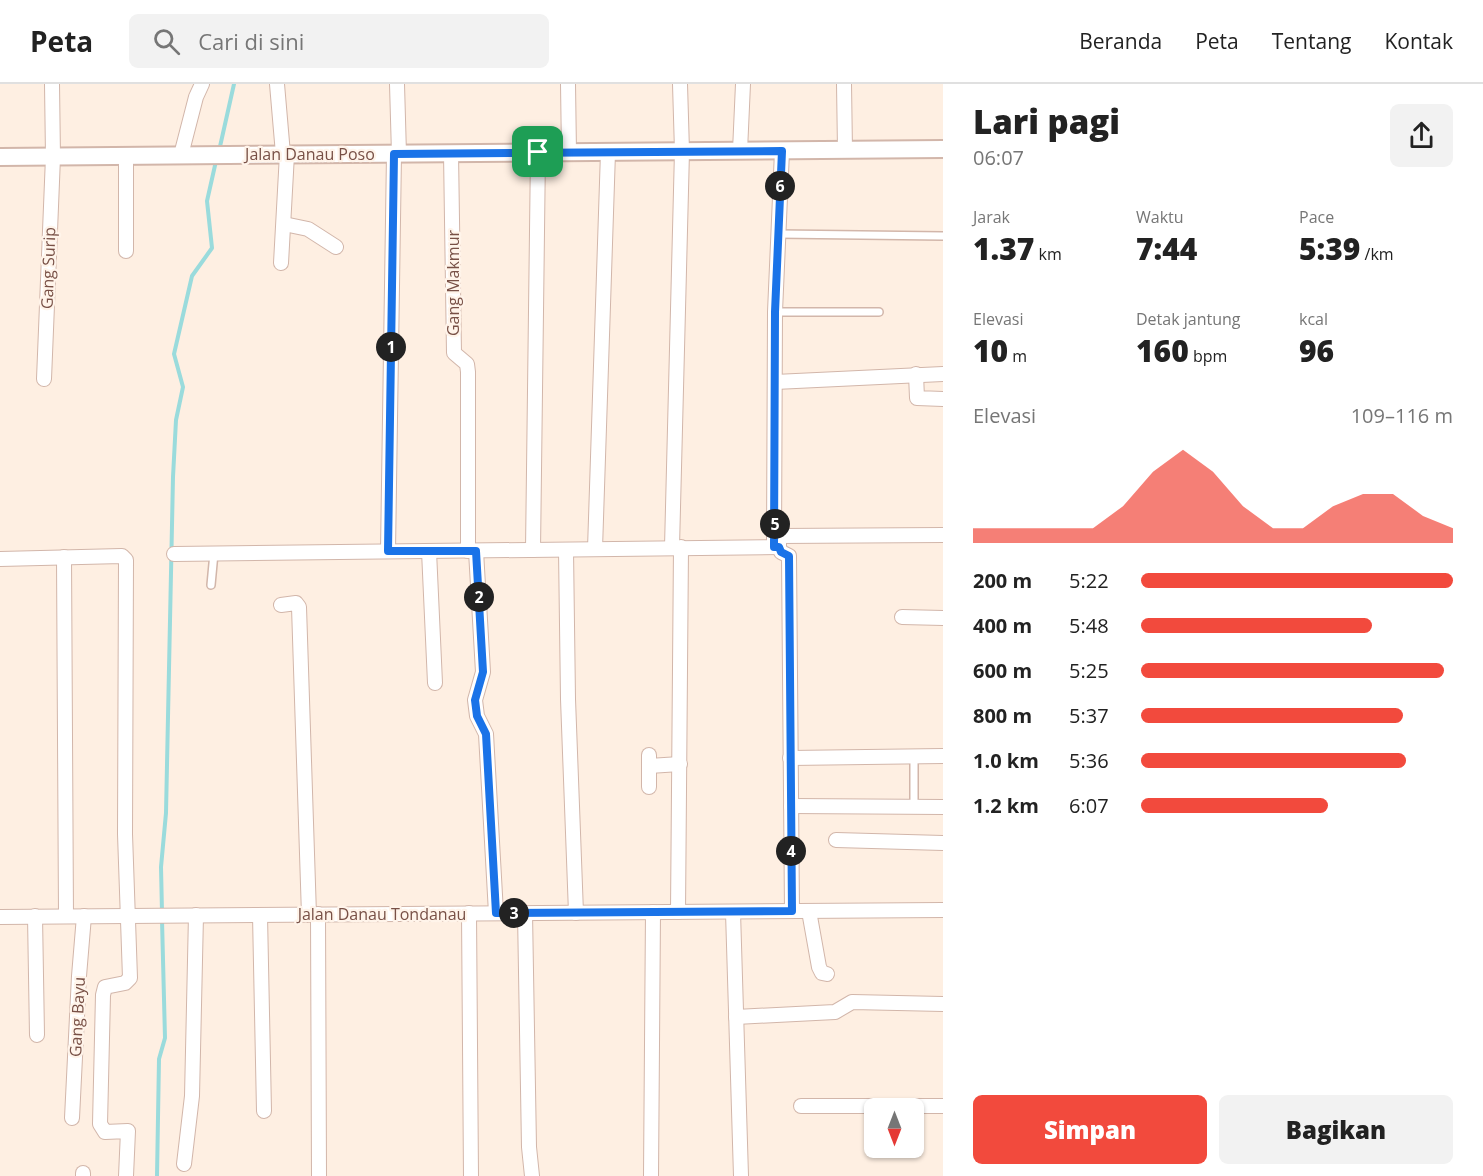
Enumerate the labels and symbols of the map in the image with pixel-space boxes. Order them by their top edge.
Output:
pin [512,126,563,177]
street label: Jalan Danau Poso [243,143,375,165]
pin: 6 [765,171,795,201]
street label: Gang Surip [36,227,60,309]
street label: Gang Makmur [442,230,464,336]
pin: 1 [376,332,406,362]
pin: 5 [760,509,790,539]
pin: 2 [464,582,494,612]
pin: 4 [776,836,806,866]
pin: 3 [499,898,529,928]
street label: Jalan Danau Tondanau [296,903,466,925]
street label: Gang Bayu [64,976,90,1058]
north arrow [864,1098,924,1158]

